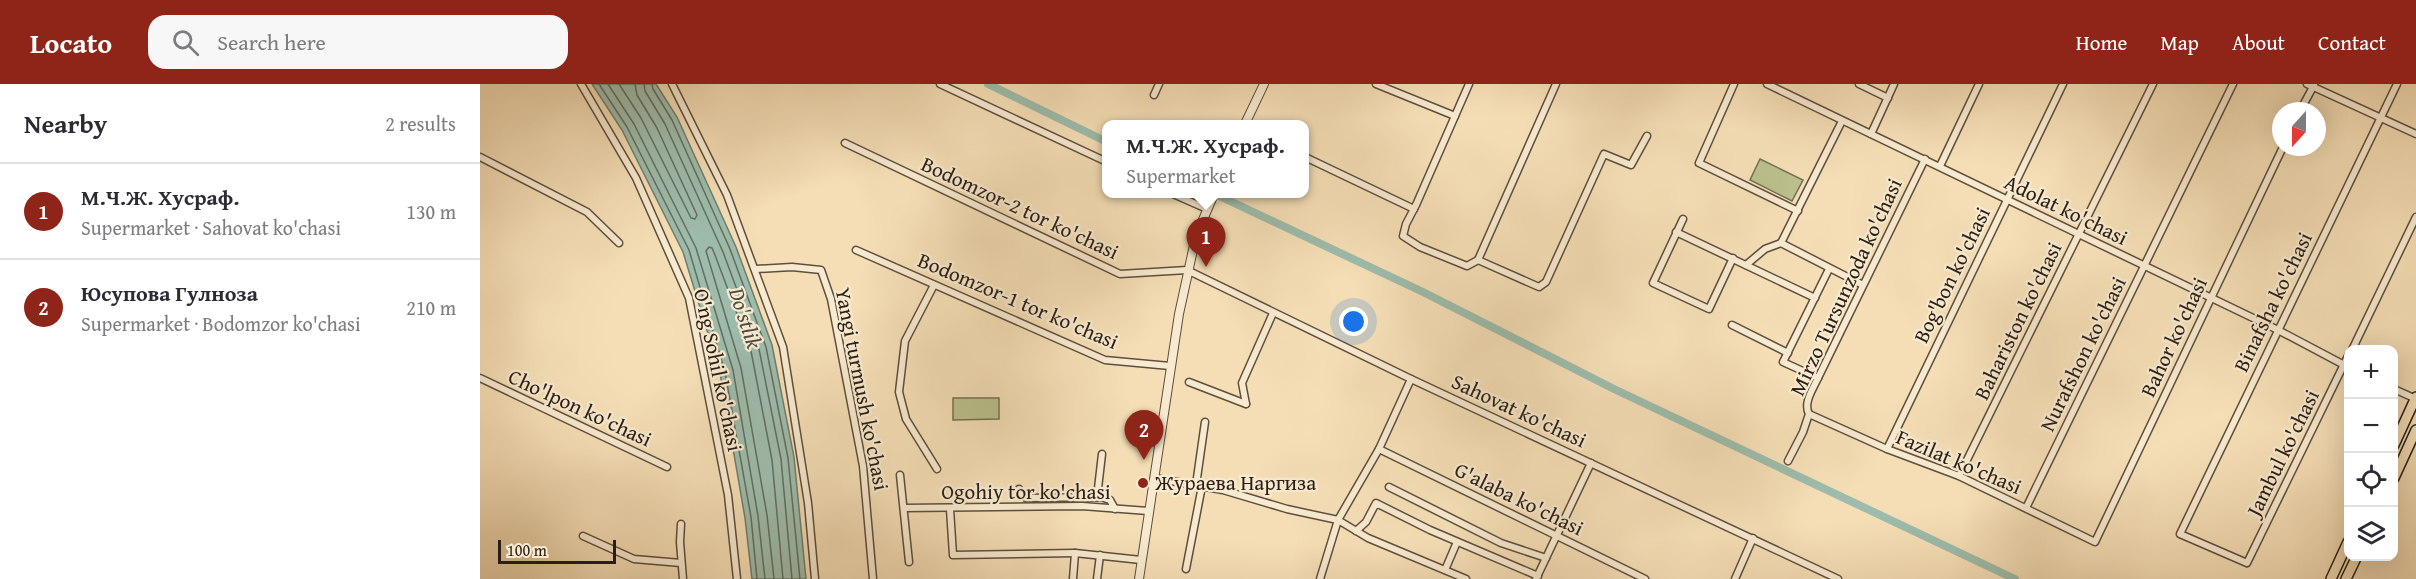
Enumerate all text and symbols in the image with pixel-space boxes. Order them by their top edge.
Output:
search box [148,15,568,69]
text: Locato [30,22,112,63]
icon: search [169,26,202,59]
text: Search here [217,26,326,58]
text: Home [2076,27,2127,58]
text: Map [2160,27,2199,58]
text: About [2232,27,2285,58]
text: Contact [2318,27,2386,58]
north arrow [2272,102,2326,156]
text: Nearby [24,104,107,143]
text: 2 results [385,109,456,138]
popup [1102,120,1309,198]
text: М.Ч.Ж. Хусраф. [1126,129,1285,161]
street label: Bodomzor-2 tor ko'chasi [916,148,1124,267]
text: Supermarket [1126,161,1235,190]
street label: Adolat ko'chasi [1999,166,2133,253]
street label: Mirzo Tursunzoda ko'chasi [1782,173,1910,401]
text: М.Ч.Ж. Хусраф. [81,181,240,213]
text: 1 [38,197,49,226]
text: 130 m [406,197,456,226]
street label: Bog'bon ko'chasi [1905,201,1998,348]
text: Supermarket · Sahovat ko'chasi [81,213,341,242]
pin: 1 [1186,218,1226,267]
street label: Binafsha ko'chasi [2225,226,2320,377]
street label: Bahariston ko'chasi [1966,236,2069,405]
street label: Bodomzor-1 tor ko'chasi [913,244,1123,357]
street label: Nurafshon ko'chasi [2032,271,2134,436]
street label: Bahor ko'chasi [2132,272,2215,402]
text: Юсупова Гулноза [81,277,258,309]
water label: Do'stlik [721,282,771,354]
street label: Yangi turmush ko'chasi [828,285,897,493]
street label: O'ng Sohil ko'chasi [686,286,751,454]
text: 2 [38,293,49,322]
text: 210 m [406,293,456,322]
your location [1339,307,1368,336]
text: Supermarket · Bodomzor ko'chasi [81,309,361,338]
map controls [2344,345,2398,561]
button: + [2344,345,2398,399]
street label: Cho'lpon ko'chasi [503,361,657,454]
street label: Sahovat ko'chasi [1447,366,1592,455]
street label: Jambul ko'chasi [2237,384,2327,524]
button: − [2344,399,2398,453]
pin: 2 [1124,410,1164,460]
street label: Fazilat ko'chasi [1892,421,2027,502]
button: locate [2344,453,2398,507]
street label: G'alaba ko'chasi [1449,454,1589,543]
place label: Жураева Наргиза [1154,467,1316,498]
street label: Ogohiy tor ko'chasi [941,476,1111,507]
marker: Жураева Наргиза [1136,476,1150,490]
button: layers [2344,507,2398,561]
scale bar [498,537,616,564]
text: 100 m [507,538,547,562]

